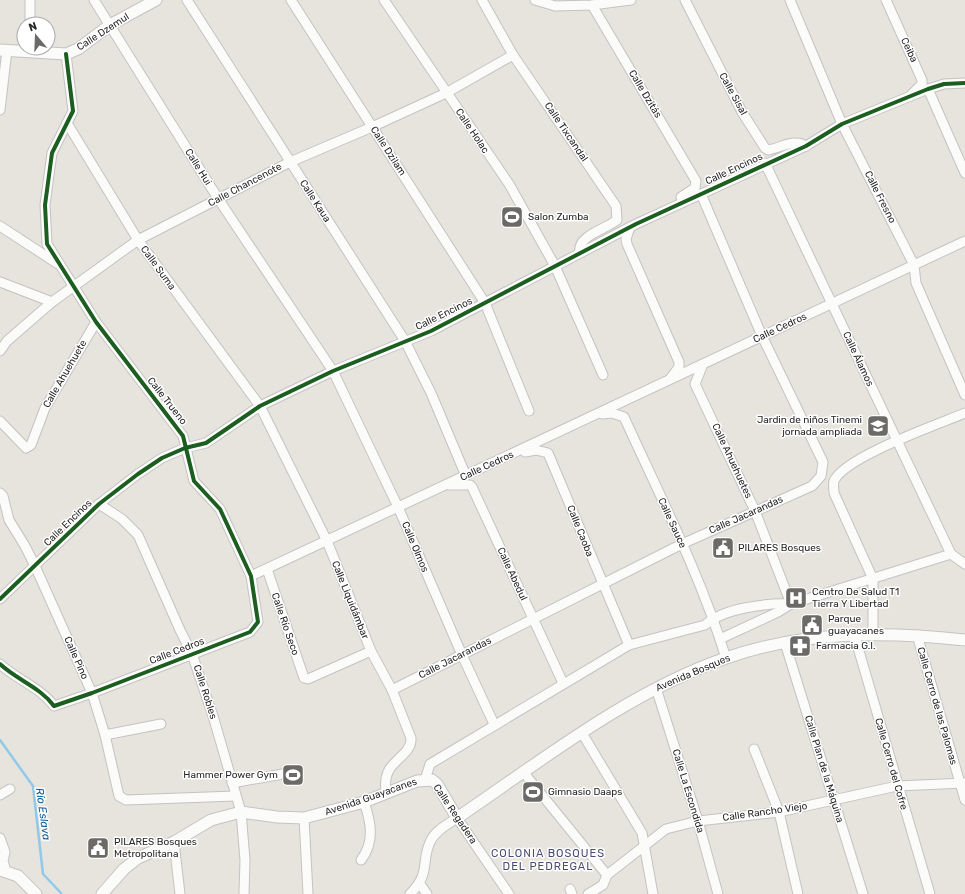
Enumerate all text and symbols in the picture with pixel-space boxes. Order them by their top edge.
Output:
street label: Calle Dzemul [75,11,131,53]
north arrow [16,16,56,56]
text: N [27,20,39,34]
street label: Ceiba [898,36,920,64]
street label: Calle Dzitás [626,68,664,120]
street label: Calle Sisal [716,71,750,117]
street label: Calle Tixcandal [542,100,590,164]
street label: Calle Holac [453,106,492,156]
street label: Calle Dzilam [368,124,408,178]
street label: Calle Hui [182,147,214,187]
street label: Calle Encinos [703,150,765,188]
street label: Calle Chancenote [206,160,284,210]
street label: Calle Fresno [862,169,898,225]
street label: Calle Kaua [297,178,333,224]
sports icon: Salon Zumba [499,204,525,230]
place label: Salon Zumba [528,211,589,223]
street label: Calle Suma [138,244,178,292]
street label: Calle Encinos [413,295,475,333]
street label: Calle Cedros [751,310,809,346]
street label: Calle Álamos [840,330,876,388]
street label: Calle Ahuehuete [41,338,89,410]
street label: Calle Trueno [145,375,189,427]
school or university icon: Jardin de niños Tinemi jornada ampliada [865,413,891,439]
place label: Jardin de niños Tinemi jornada ampliada [757,414,862,438]
street label: Calle Ahuehuetes [709,422,755,500]
street label: Calle Cedros [458,448,516,484]
street label: Calle Jacarandas [707,493,785,537]
street label: Calle Sauce [655,496,689,550]
street label: Calle Encinos [42,497,94,549]
street label: Calle Caoba [564,503,596,559]
street label: Calle Olmos [399,520,431,574]
public building icon: PILARES Bosques [710,535,736,561]
place label: PILARES Bosques [738,542,821,554]
street label: Calle Abedul [494,545,530,603]
street label: Calle Liquidámbar [329,559,371,641]
hospital icon: Centro De Salud T1 Tierra Y Libertad [783,585,809,611]
place label: Centro De Salud T1 Tierra Y Libertad [812,586,899,610]
street label: Calle Río Seco [269,591,301,657]
public building icon: Parque guayacanes [799,612,825,638]
place label: Parque guayacanes [828,613,884,637]
pharmacy icon: Farmacia G.I. [787,633,813,659]
street label: Calle Pino [61,635,91,682]
street label: Calle Cedros [148,635,206,667]
street label: Calle Jacarandas [417,635,493,681]
place label: Farmacia G.I. [816,640,875,652]
street label: Calle Cerro de las Palomas [914,646,960,766]
street label: Avenida Bosques [654,652,732,694]
street label: Calle Robles [191,663,219,721]
street label: Calle Plan de la Máquina [802,714,846,824]
street label: Calle Cerro del Cofre [872,717,910,812]
street label: Calle La Escondida [670,748,706,834]
sports icon: Hammer Power Gym [280,762,306,788]
place label: Hammer Power Gym [183,769,278,781]
street label: Avenida Guayacanes [323,776,419,818]
sports icon: Gimnasio Daaps [520,779,546,805]
street label: Calle Regadera [431,782,479,846]
place label: Gimnasio Daaps [548,786,622,798]
water label: Río Eslava [33,787,53,842]
street label: Calle Rancho Viejo [722,800,808,824]
public building icon: PILARES Bosques Metropolitana [85,835,111,861]
place label: PILARES Bosques Metropolitana [114,836,197,860]
district label: COLONIA BOSQUES DEL PEDREGAL [491,847,605,873]

